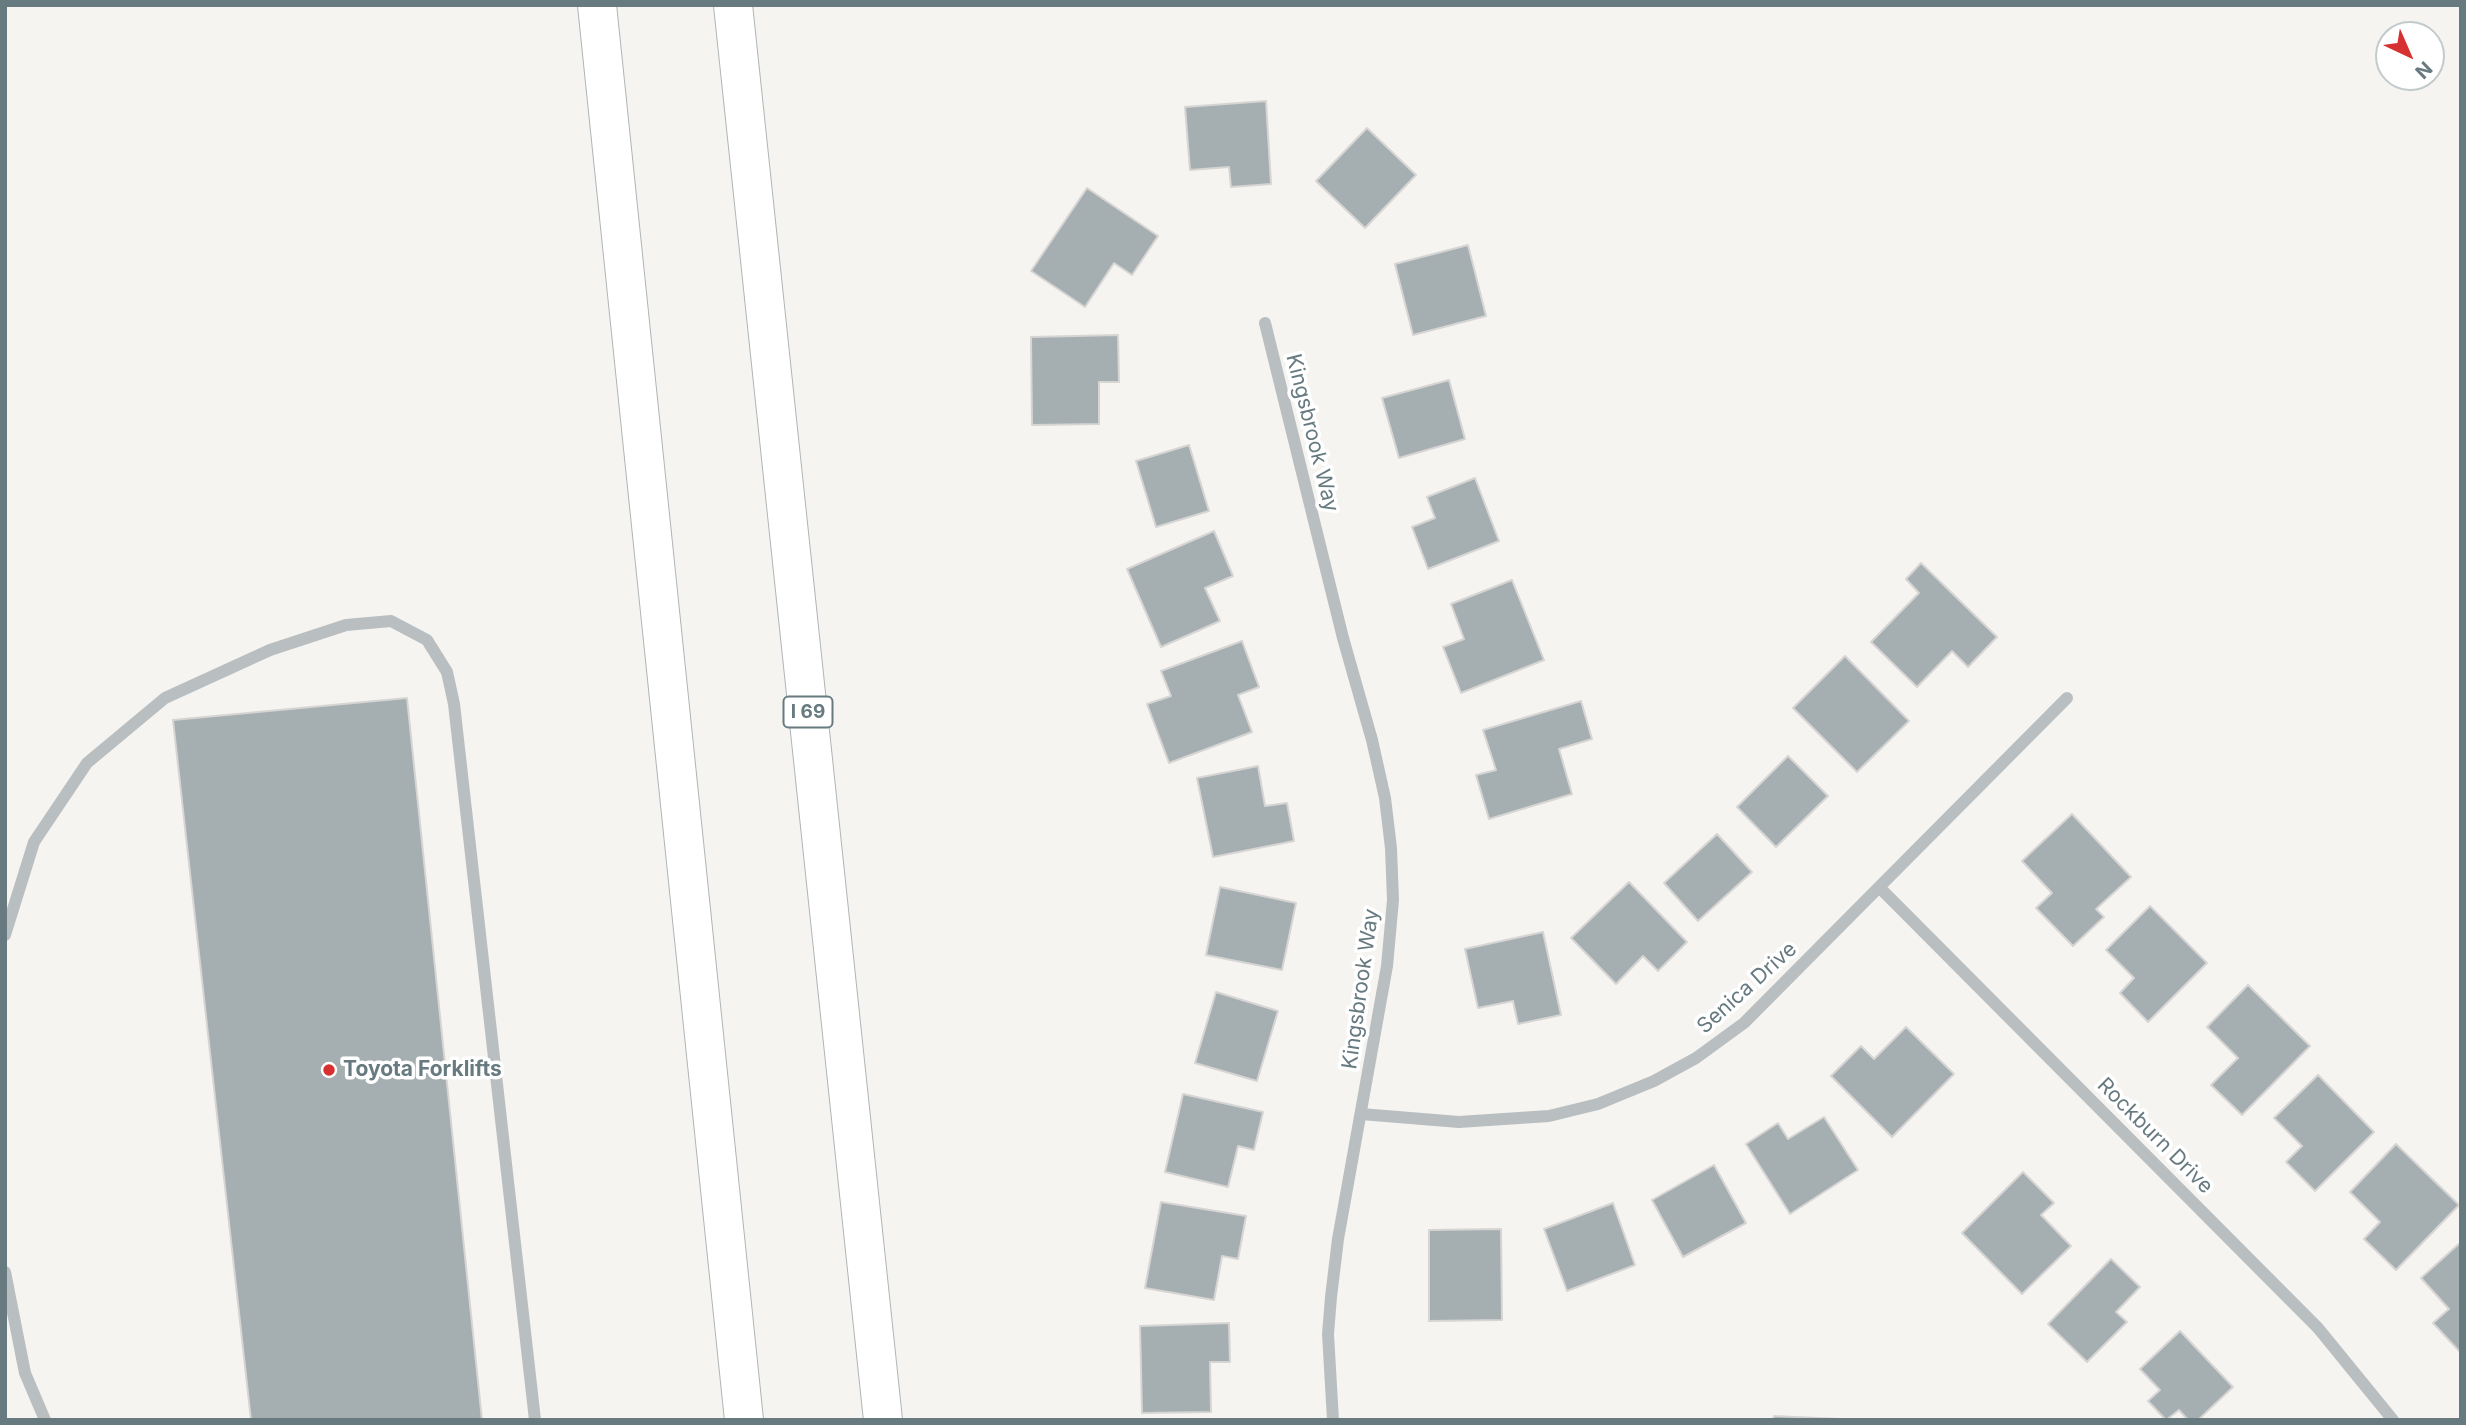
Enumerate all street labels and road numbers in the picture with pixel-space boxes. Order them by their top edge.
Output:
street label: Kingsbrook Way [1280,351,1344,515]
road number: I 69 [784,696,832,727]
street label: Kingsbrook Way [1337,907,1385,1071]
street label: Senica Drive [1692,937,1802,1039]
street label: Rockburn Drive [2092,1073,2218,1199]

